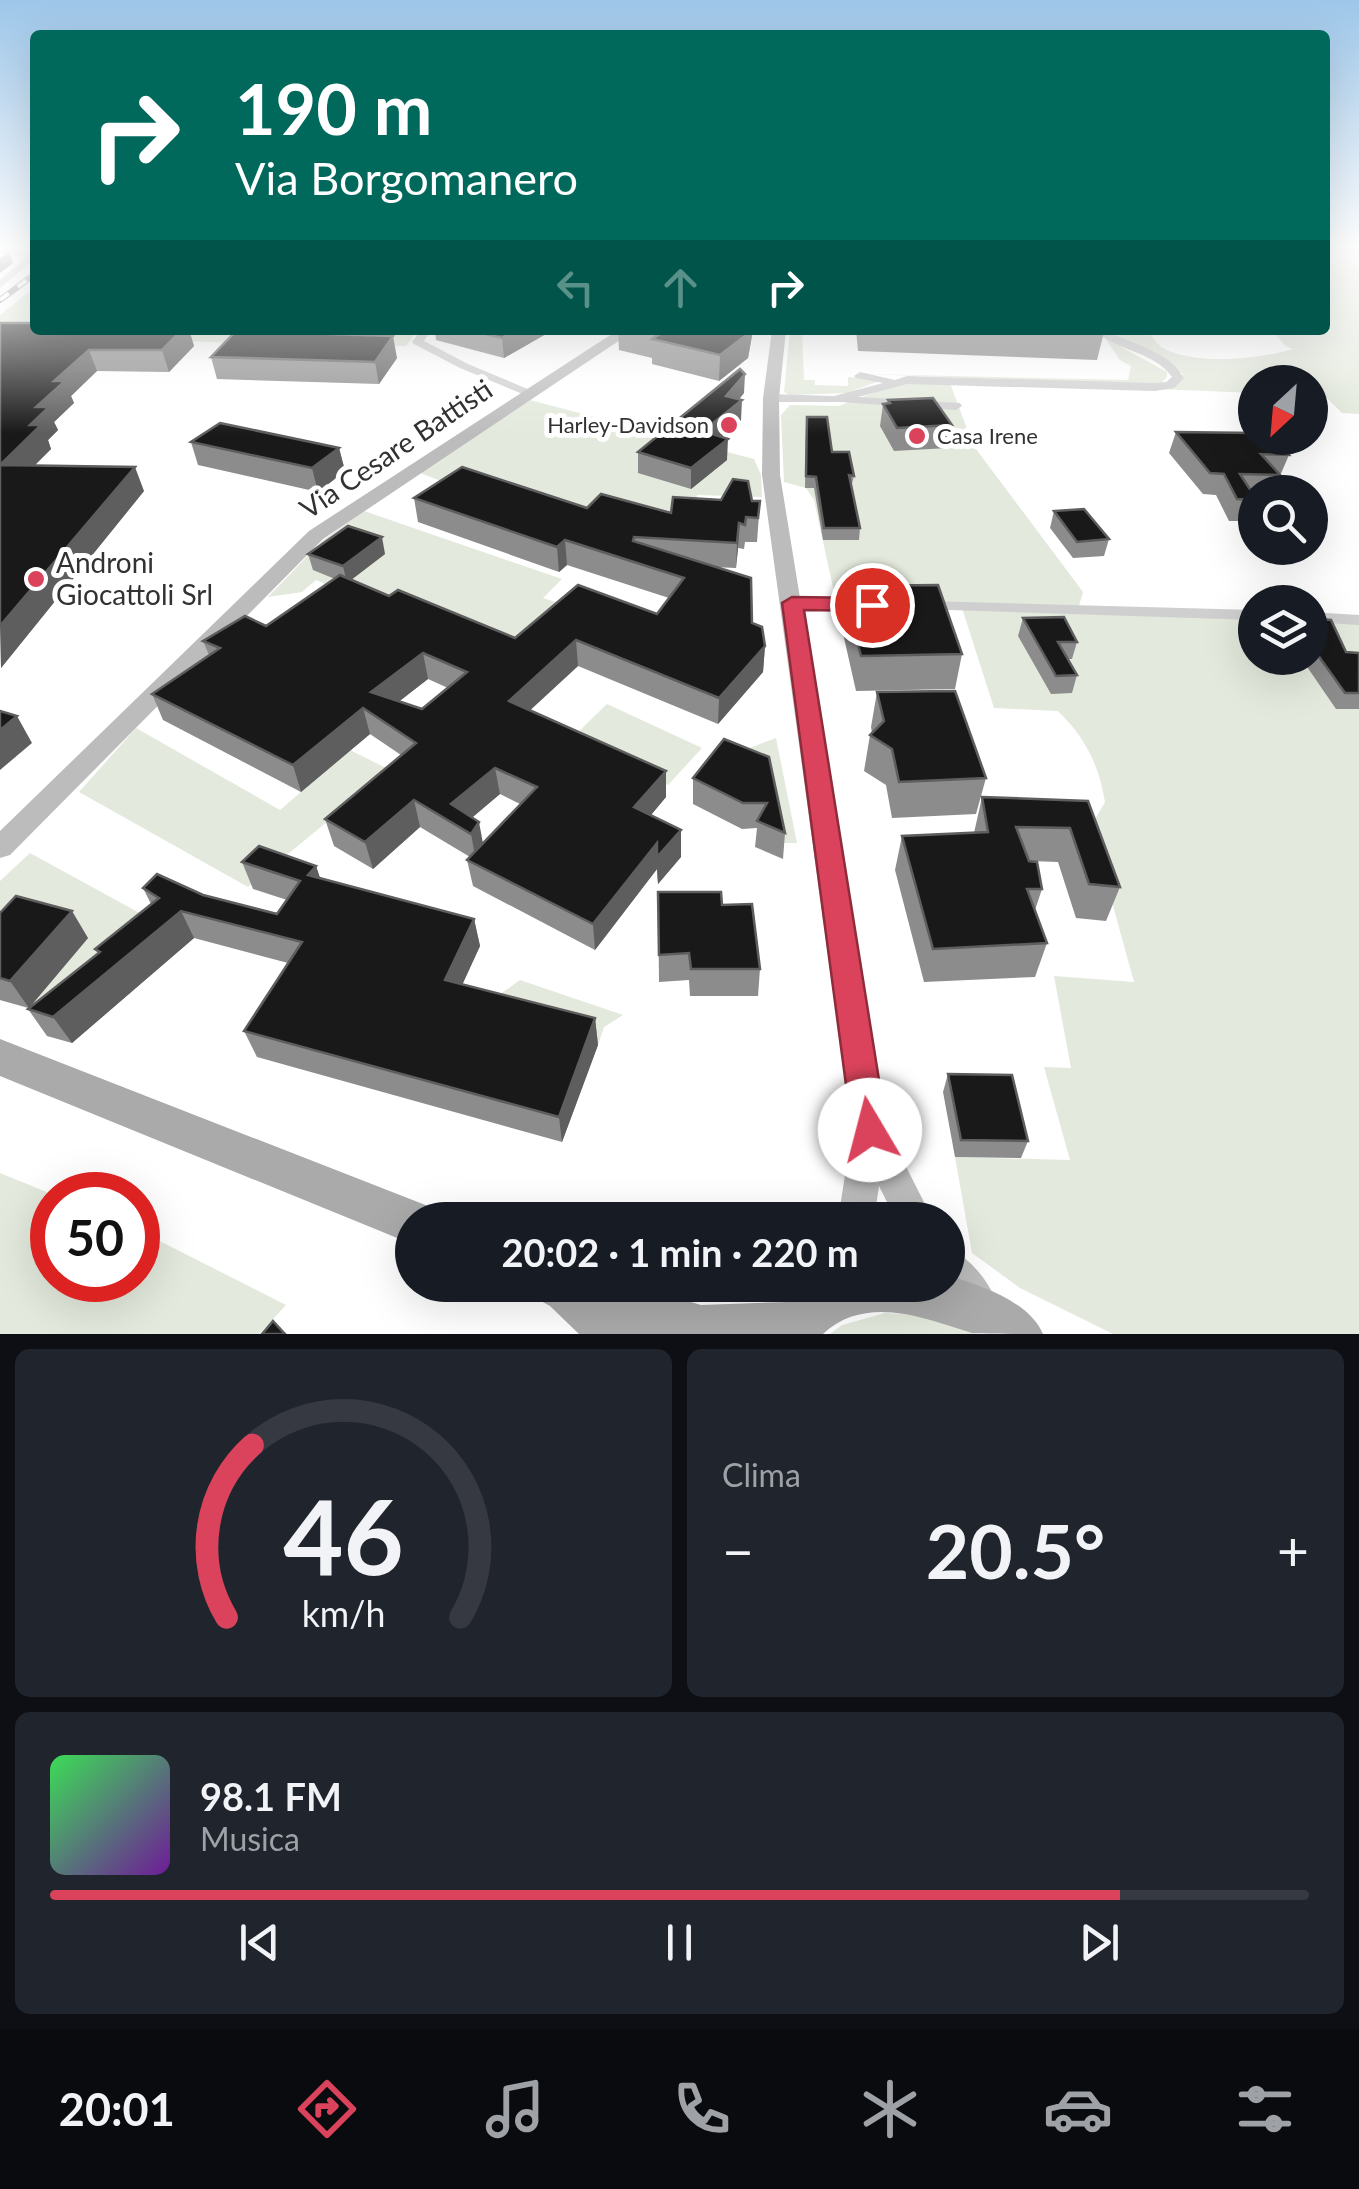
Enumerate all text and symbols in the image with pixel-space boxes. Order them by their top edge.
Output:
text: 190 m [235,66,432,150]
icon: right [70,70,200,200]
text: Via Borgomanero [235,151,578,205]
icon: left [548,260,603,315]
icon: ahead [653,260,708,315]
icon: right [758,260,813,315]
north arrow [1238,365,1328,455]
map controls [1238,365,1328,675]
street label: Via Cesare Battisti [293,371,498,525]
place label: Harley-Davidson [547,411,709,438]
marker: Harley-Davidson [718,414,740,436]
place label: Casa Irene [937,422,1038,449]
marker: Casa Irene [906,425,928,447]
button: search [1238,475,1328,565]
place label: Androni Giocattoli Srl [56,545,213,611]
pin [830,563,915,648]
marker: Androni Giocattoli Srl [25,568,47,590]
icon: arrive [845,578,900,633]
button: layers [1238,585,1328,675]
position arrow [818,1078,922,1182]
speed limit sign: 50 [30,1172,160,1302]
text: 20:02 · 1 min · 220 m [501,1229,859,1275]
text: Clima [722,1455,801,1494]
text: 46 [283,1472,404,1597]
text: 20.5° [926,1505,1105,1595]
text: − [722,1517,754,1583]
text: + [1277,1517,1309,1583]
text: km/h [302,1592,385,1635]
text: 98.1 FM [200,1773,342,1819]
text: Musica [200,1819,300,1858]
icon: previous [232,1915,287,1970]
icon: pause [652,1915,707,1970]
icon: next [1072,1915,1127,1970]
icon: directions [292,2074,362,2144]
icon: music [480,2074,550,2144]
icon: phone [667,2074,737,2144]
icon: climate [855,2074,925,2144]
icon: car [1043,2074,1113,2144]
icon: filters [1230,2074,1300,2144]
text: 20:01 [59,2082,175,2136]

